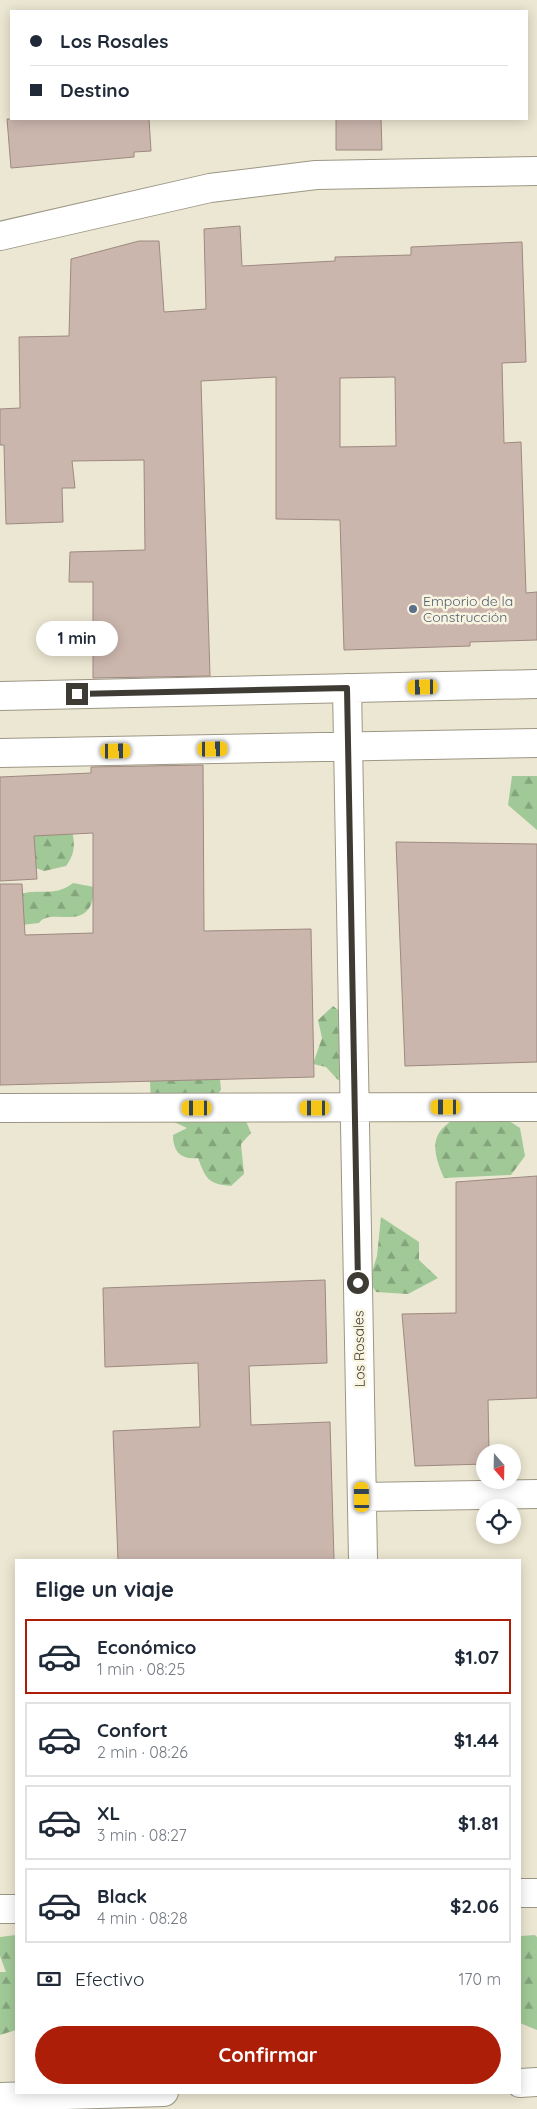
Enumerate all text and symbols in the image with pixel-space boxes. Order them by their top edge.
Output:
text: Los Rosales [60,29,168,53]
text: Destino [60,78,130,102]
place label: Emporio de la Construcción [423,592,513,626]
marker: Emporio de la Construcción [407,603,419,615]
callout: 1 min [36,622,118,656]
text: 1 min [58,628,96,648]
car [407,679,438,695]
route end [66,683,88,705]
car [197,741,228,757]
car [100,743,131,759]
car [431,1100,461,1115]
car [182,1101,212,1116]
car [300,1101,330,1116]
route start [347,1272,369,1294]
street label: Los Rosales [349,1310,369,1388]
north arrow [476,1444,521,1489]
map controls [476,1444,521,1544]
car [354,1482,369,1512]
button: locate [476,1499,521,1544]
text: Elige un viaje [35,1575,174,1603]
icon: car [37,1634,82,1679]
text: Económico [97,1635,196,1659]
text: $1.07 [454,1645,499,1669]
text: 1 min · 08:25 [97,1659,185,1679]
icon: car [37,1717,82,1762]
text: Confort [97,1718,168,1742]
text: $1.44 [454,1728,499,1752]
text: 2 min · 08:26 [97,1742,188,1762]
icon: car [37,1800,82,1845]
text: XL [97,1801,120,1825]
text: $1.81 [458,1811,499,1835]
text: 3 min · 08:27 [97,1825,187,1845]
icon: car [37,1883,82,1928]
text: Black [97,1884,147,1908]
text: $2.06 [450,1894,499,1918]
text: 4 min · 08:28 [97,1908,188,1928]
icon: cash [35,1965,63,1993]
text: Efectivo [75,1967,144,1991]
text: 170 m [458,1969,501,1989]
button: Confirmar [35,2026,501,2084]

